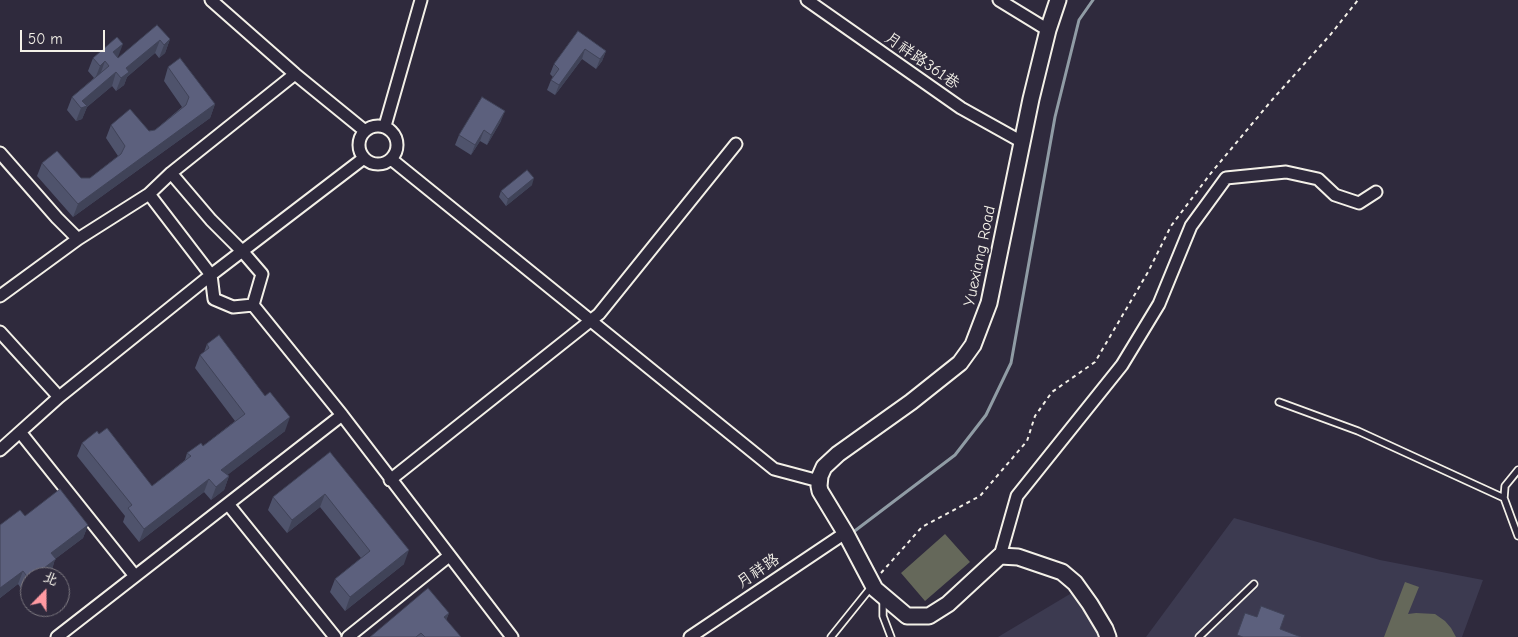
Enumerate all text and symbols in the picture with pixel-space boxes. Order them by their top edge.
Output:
scale bar [22,20,108,52]
street label: 月祥路361巷 [881,28,963,94]
text: 50 m [28,30,63,48]
street label: Yuexiang Road [960,204,1000,308]
street label: 月祥路 [733,550,783,592]
north arrow [20,567,70,617]
text: 北 [41,568,60,589]

